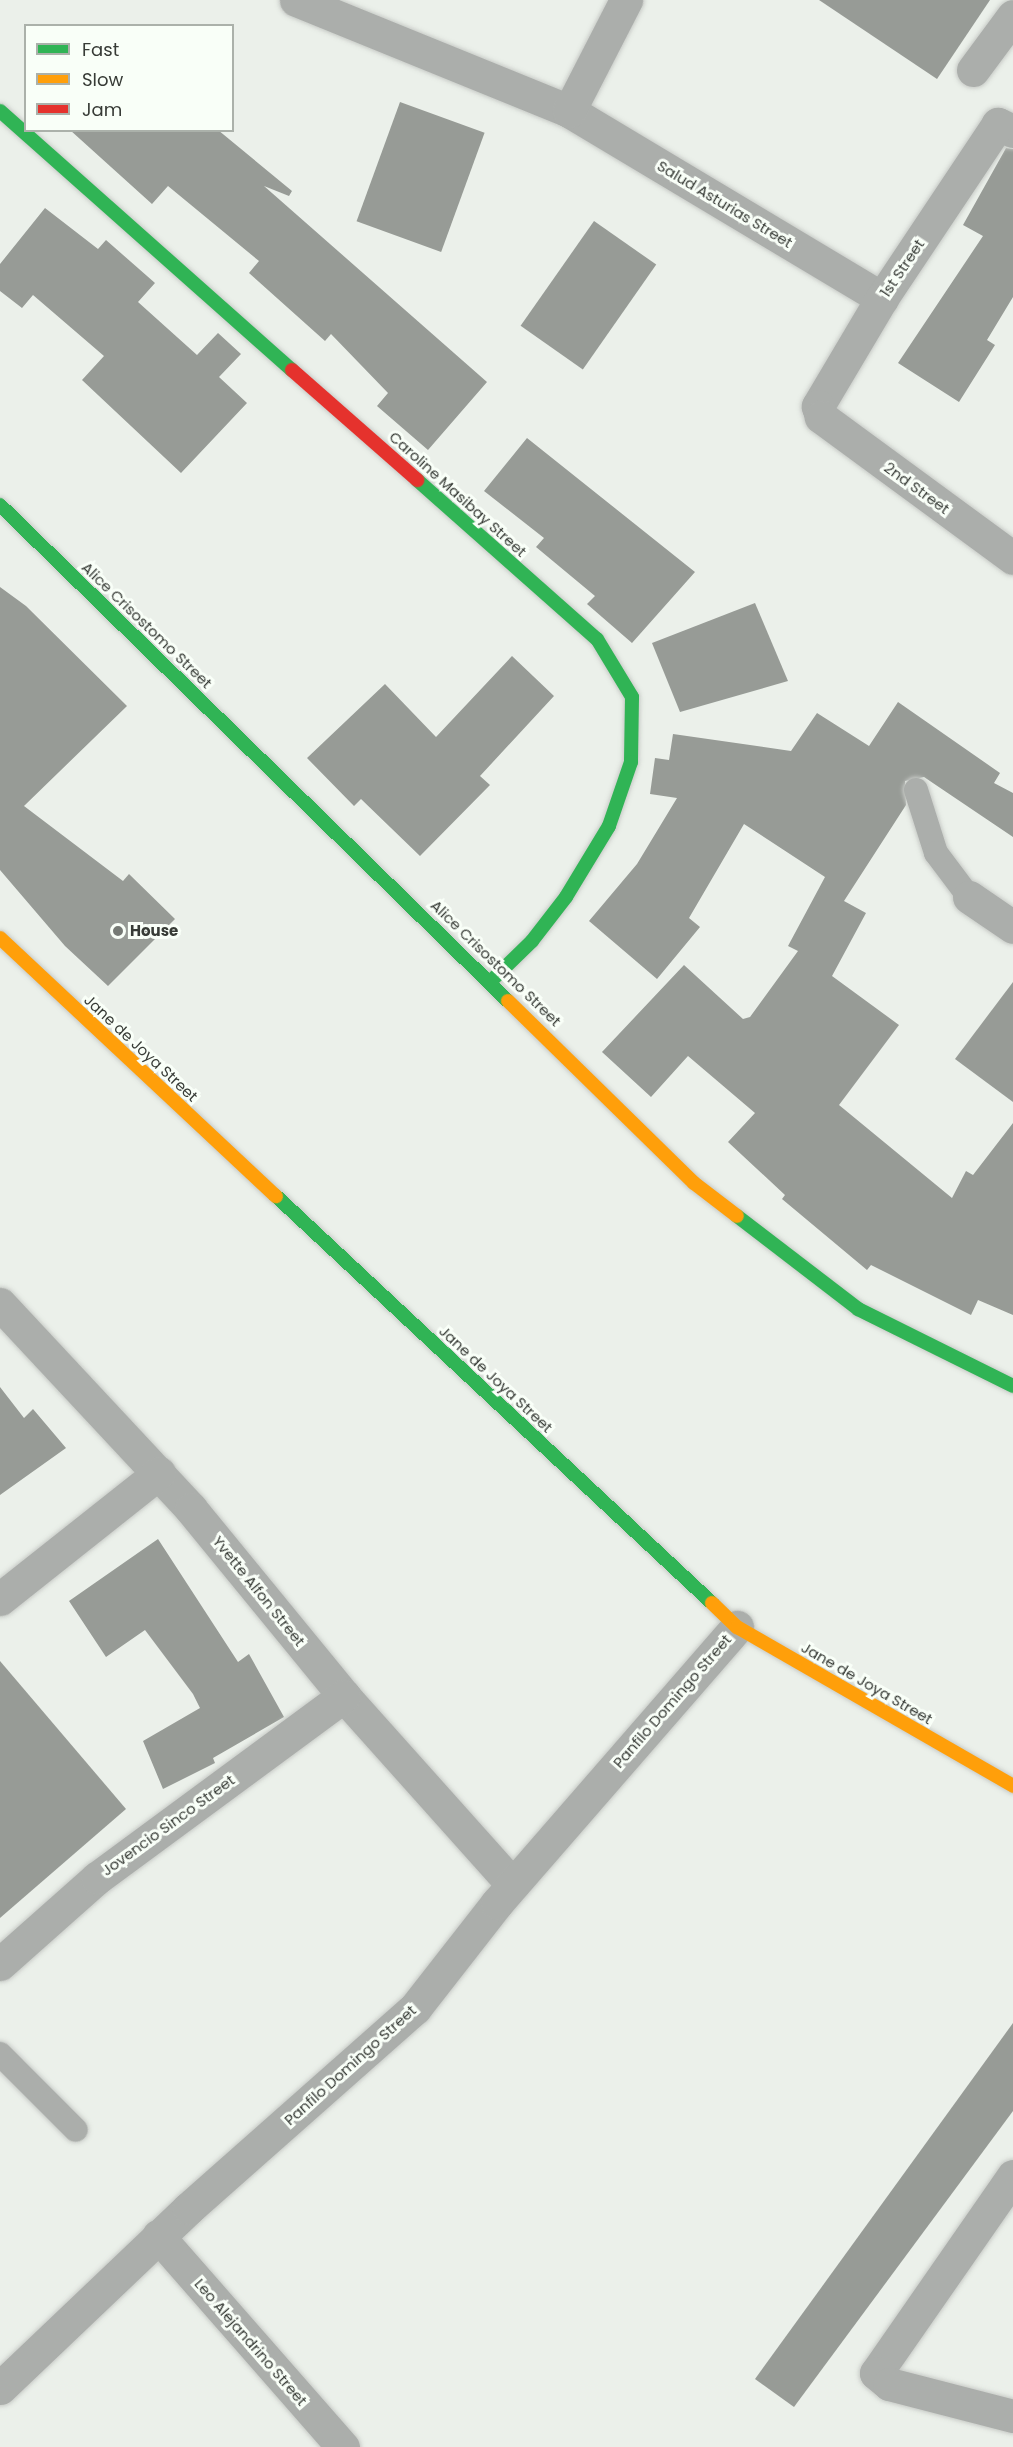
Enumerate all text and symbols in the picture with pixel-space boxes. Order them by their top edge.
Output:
legend [24,24,234,132]
text: Fast [82,37,119,62]
text: Slow [82,67,123,92]
text: Jam [82,97,122,122]
street label: Salud Asturias Street [654,156,796,252]
street label: 1st Street [876,236,928,300]
street label: Caroline Masibay Street [386,428,530,560]
street label: 2nd Street [881,458,953,518]
street label: Alice Crisostomo Street [78,558,216,692]
street label: Alice Crisostomo Street [427,896,565,1030]
place label: House [130,922,178,940]
marker: House [111,924,125,938]
street label: Jane de Joya Street [81,991,201,1105]
street label: Jane de Joya Street [436,1322,556,1436]
street label: Yvette Alfon Street [209,1532,309,1650]
street label: Panfilo Domingo Street [609,1631,735,1771]
street label: Jane de Joya Street [798,1638,936,1728]
street label: Jovencio Sinco Street [98,1771,238,1879]
street label: Panfilo Domingo Street [280,2001,420,2129]
street label: Leo Alejandrino Street [191,2275,311,2409]

